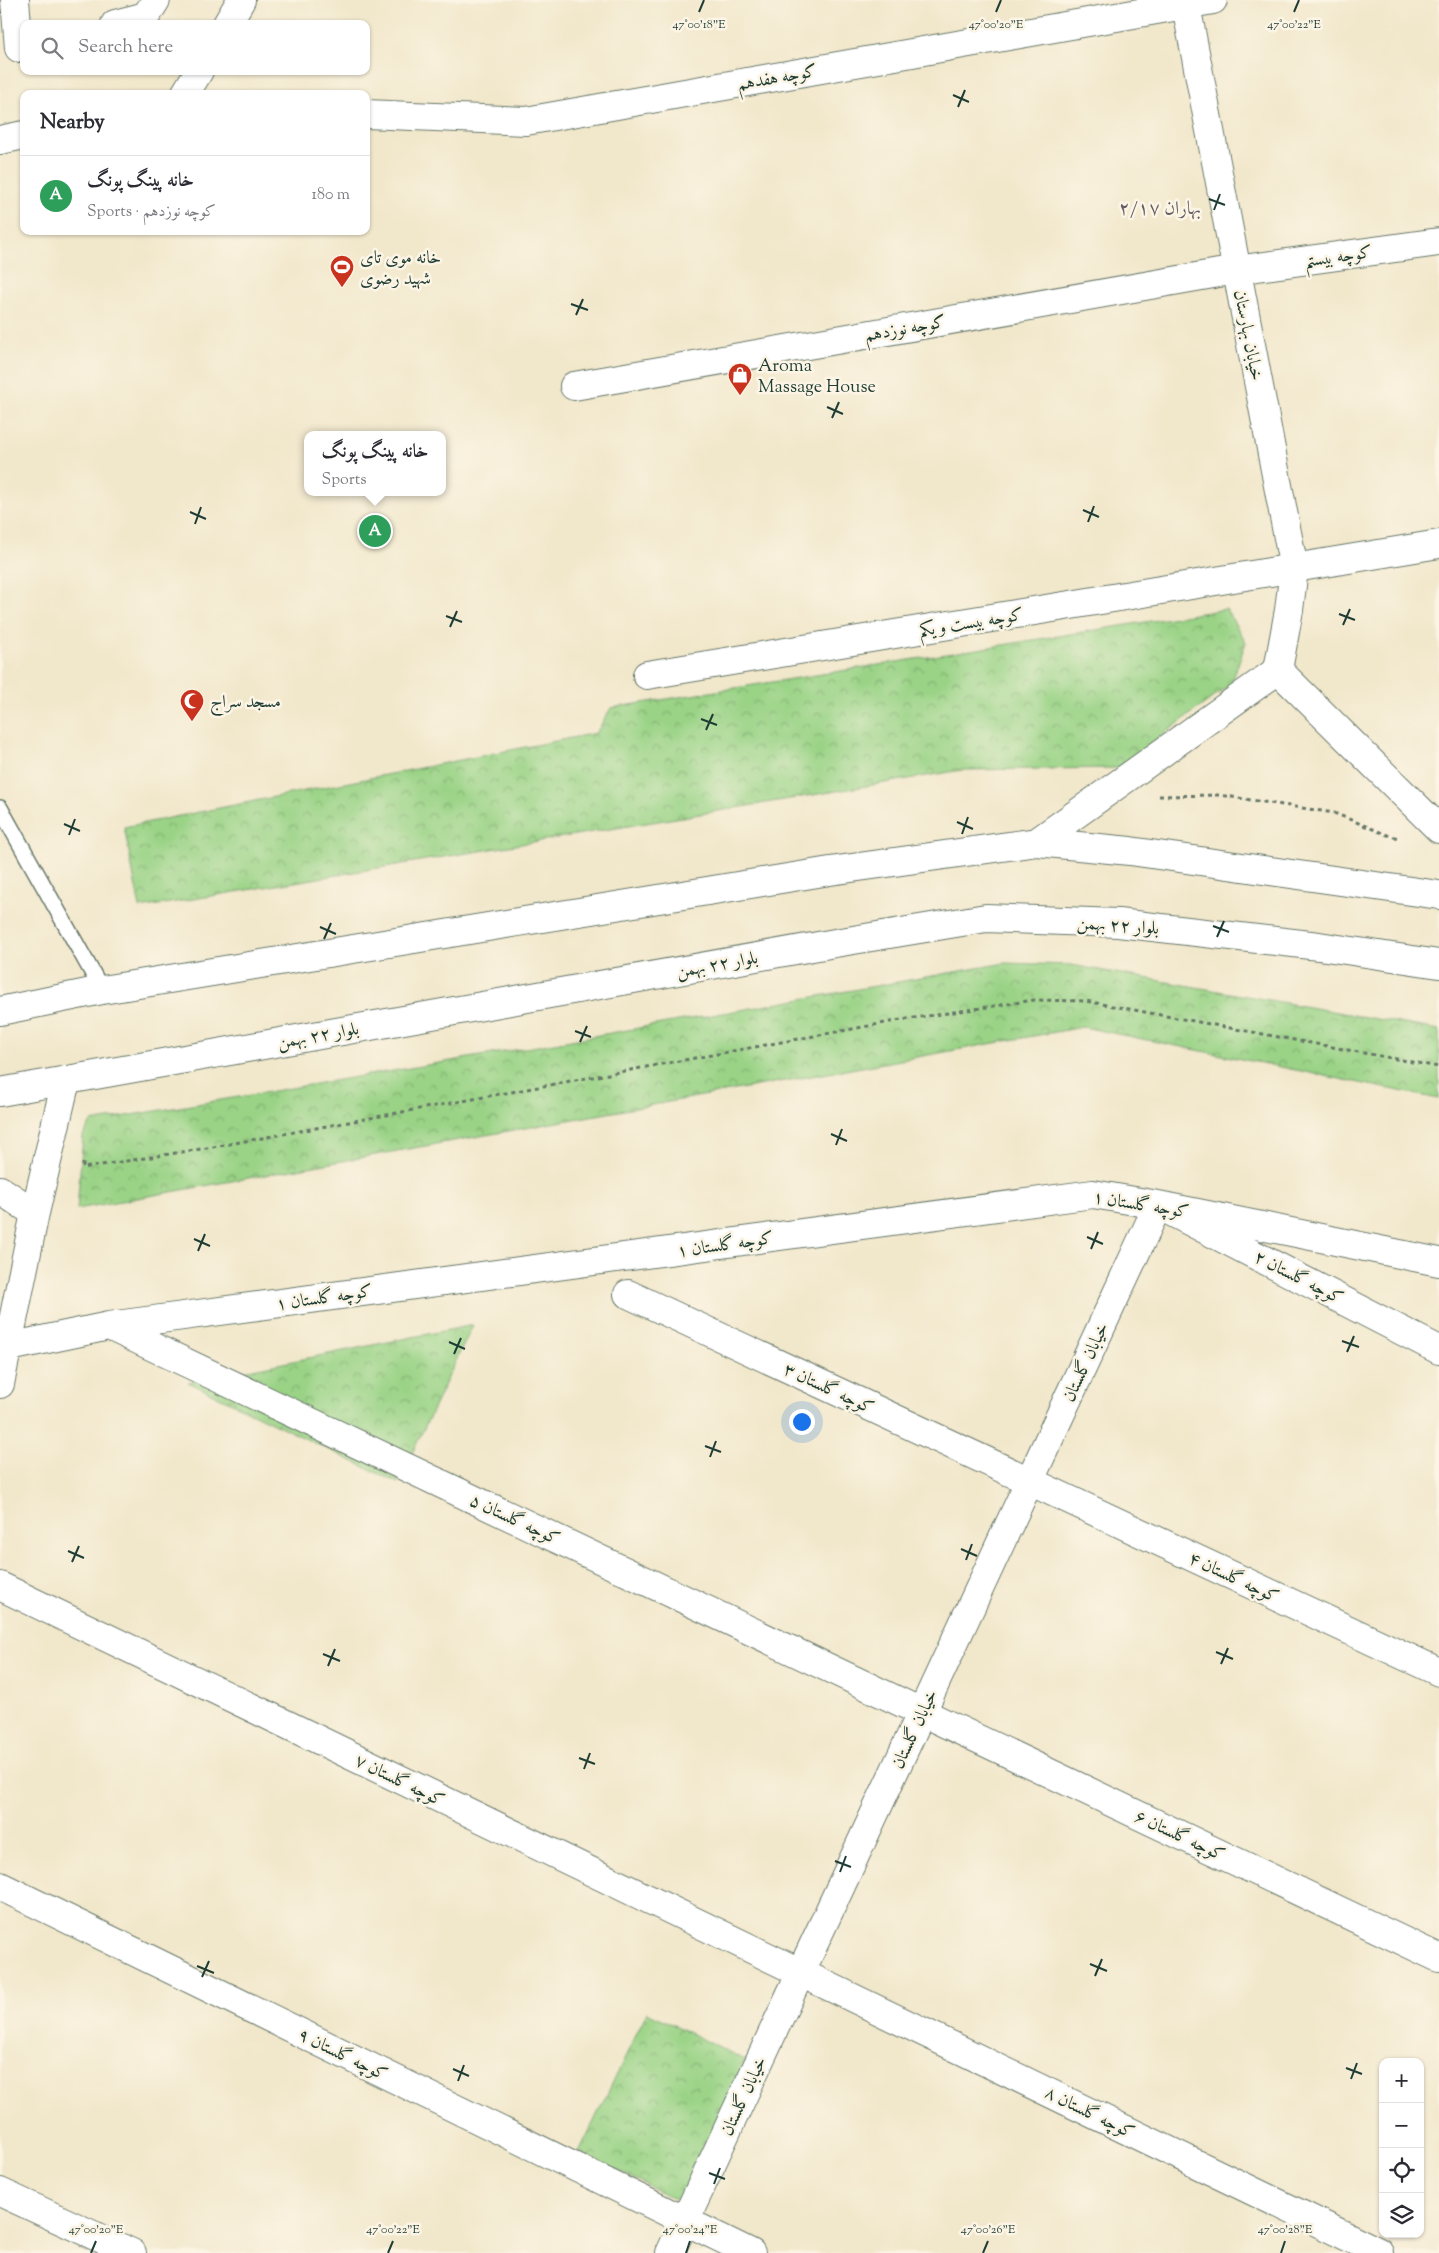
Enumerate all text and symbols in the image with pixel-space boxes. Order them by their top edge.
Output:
text: 47°00'18"E [673,16,726,34]
text: 47°00'20"E [969,16,1024,34]
text: 47°00'22"E [1267,16,1322,34]
search box [20,20,370,75]
icon: search [38,34,66,62]
text: Search here [78,34,173,61]
street label: کوچه هفدهم [735,59,820,101]
text: Nearby [40,108,105,138]
text: خانه پینگ پونگ [87,168,194,195]
text: A [50,184,63,207]
text: 180 m [311,184,350,207]
district label: ۲/۱۷ بهاران [1119,196,1201,223]
text: Sports · کوچه نوزدهم [87,201,216,224]
street label: کوچه بیستم [1303,240,1374,279]
place label: خانه موی تای شهید رضوی [360,246,441,293]
sports icon: خانه موی تای شهید رضوی [329,254,355,288]
street label: خیابان بهارستان [1226,288,1269,383]
street label: کوچه نوزدهم [863,310,948,352]
place label: Aroma Massage House [758,354,876,401]
shop icon: Aroma Massage House [727,362,753,396]
popup [304,431,446,496]
text: خانه پینگ پونگ [322,439,428,466]
text: Sports [322,469,367,492]
pin: A [359,512,391,550]
street label: کوچه بیست و یکم [917,603,1026,647]
mosque icon: مسجد سراج [179,688,205,722]
place label: مسجد سراج [210,690,281,717]
street label: بلوار ۲۲ بهمن [1076,911,1160,943]
street label: بلوار ۲۲ بهمن [674,946,760,986]
street label: بلوار ۲۲ بهمن [275,1017,361,1057]
street label: کوچه گلستان ۱ [1091,1186,1191,1226]
street label: کوچه گلستان ۱ [675,1226,775,1266]
street label: کوچه گلستان ۲ [1249,1245,1347,1312]
street label: کوچه گلستان ۱ [274,1279,374,1319]
street label: خیابان گلستان [1057,1319,1117,1407]
street label: کوچه گلستان ۳ [779,1358,878,1422]
your location [789,1409,815,1435]
street label: کوچه گلستان ۵ [465,1489,564,1553]
street label: کوچه گلستان ۴ [1184,1547,1283,1611]
street label: خیابان گلستان [886,1686,946,1774]
street label: کوچه گلستان ۷ [350,1749,448,1815]
street label: کوچه گلستان ۶ [1130,1805,1229,1869]
street label: کوچه گلستان ۹ [293,2023,391,2089]
street label: خیابان گلستان [715,2053,775,2141]
map controls [1379,2058,1424,2238]
button: + [1379,2058,1424,2103]
street label: کوچه گلستان ۸ [1040,2081,1138,2147]
button: − [1379,2103,1424,2148]
button: locate [1379,2148,1424,2193]
button: layers [1379,2193,1424,2238]
text: 47°00'20"E [69,2221,124,2239]
text: 47°00'22"E [366,2221,421,2239]
text: 47°00'24"E [663,2221,718,2239]
text: 47°00'26"E [961,2221,1016,2239]
text: 47°00'28"E [1258,2221,1313,2239]

